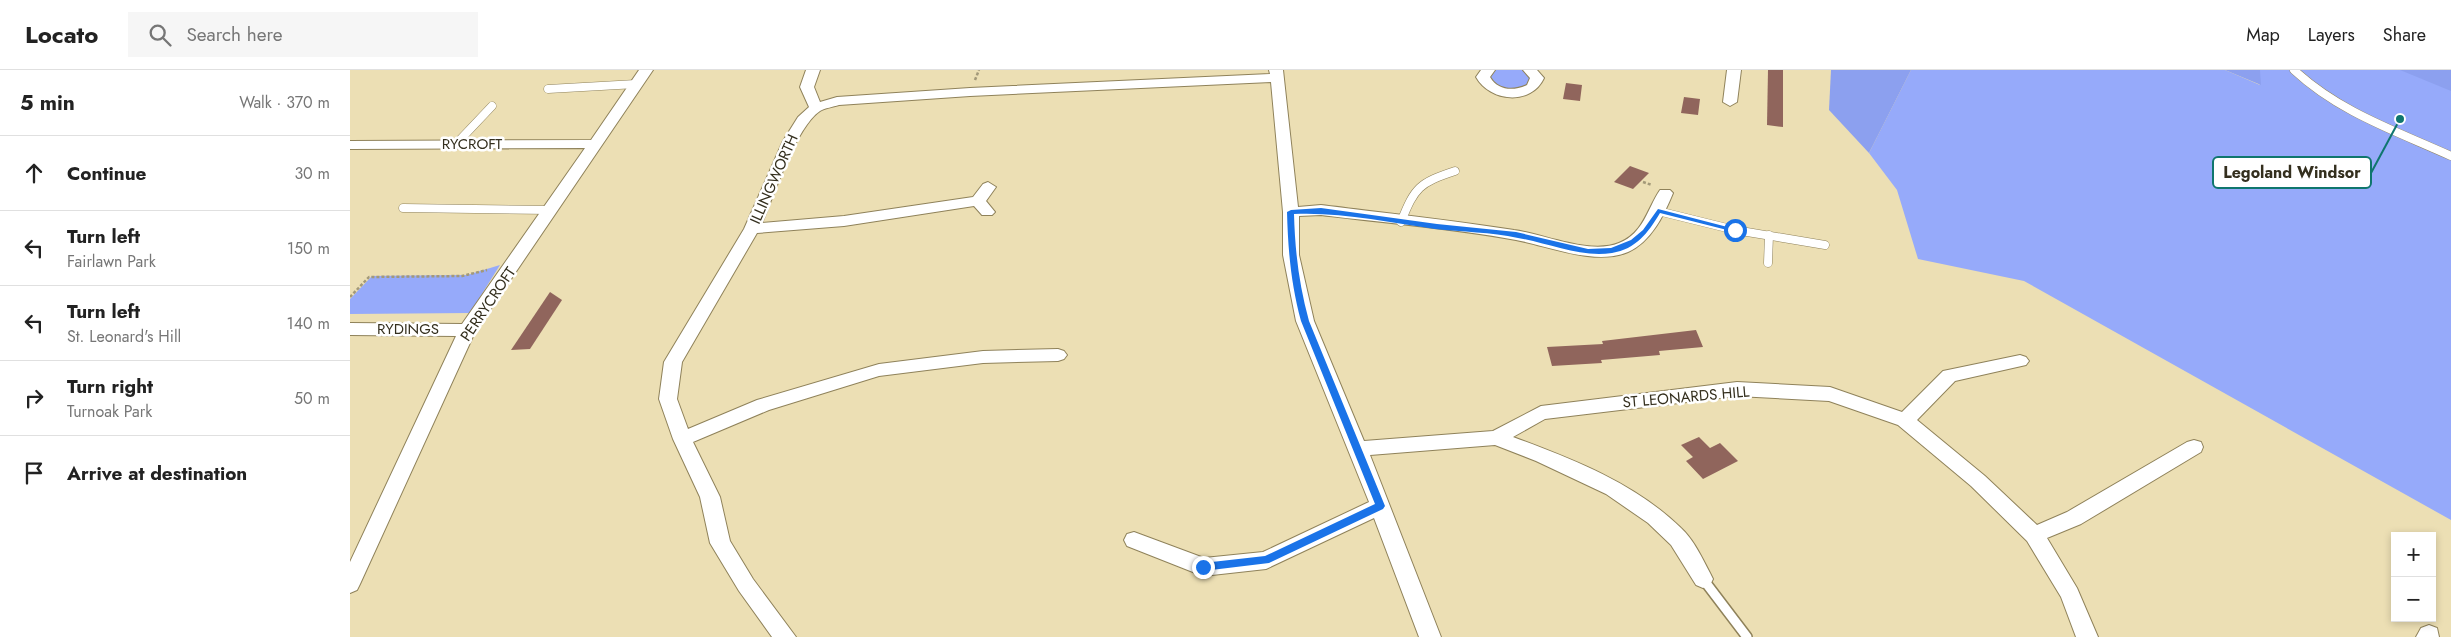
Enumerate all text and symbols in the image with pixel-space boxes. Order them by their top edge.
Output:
search box [128,12,478,57]
text: Locato [25,17,98,52]
icon: search [146,21,174,49]
text: Search here [186,21,283,48]
text: Map [2246,22,2280,48]
text: Layers [2308,22,2355,48]
text: Share [2383,22,2426,48]
text: 5 min [20,88,75,118]
text: Walk · 370 m [239,91,330,114]
street label: ILLINGWORTH [744,131,804,227]
street label: RYCROFT [442,133,502,155]
callout: Legoland Windsor [2213,157,2371,188]
icon: ahead [20,159,48,187]
text: Continue [67,160,146,187]
text: Legoland Windsor [2223,161,2361,184]
text: 30 m [294,162,330,185]
route start [1724,219,1747,242]
text: Turn left [67,223,140,250]
icon: left [20,234,48,262]
text: 150 m [287,237,330,260]
text: Fairlawn Park [67,250,156,273]
street label: PERRYCROFT [455,262,521,346]
text: Turn left [67,298,140,325]
icon: left [20,309,48,337]
text: 140 m [287,312,330,335]
street label: RYDINGS [377,318,439,340]
text: St. Leonard's Hill [67,325,181,348]
text: Turn right [67,373,153,400]
street label: ST LEONARDS HILL [1622,380,1751,414]
icon: right [20,384,48,412]
text: 50 m [294,387,330,410]
text: Turnoak Park [67,400,152,423]
icon: arrive [20,459,48,487]
text: Arrive at destination [67,460,247,487]
map controls [2391,532,2436,622]
button: + [2391,532,2436,577]
route end [1192,556,1215,579]
button: − [2391,577,2436,622]

